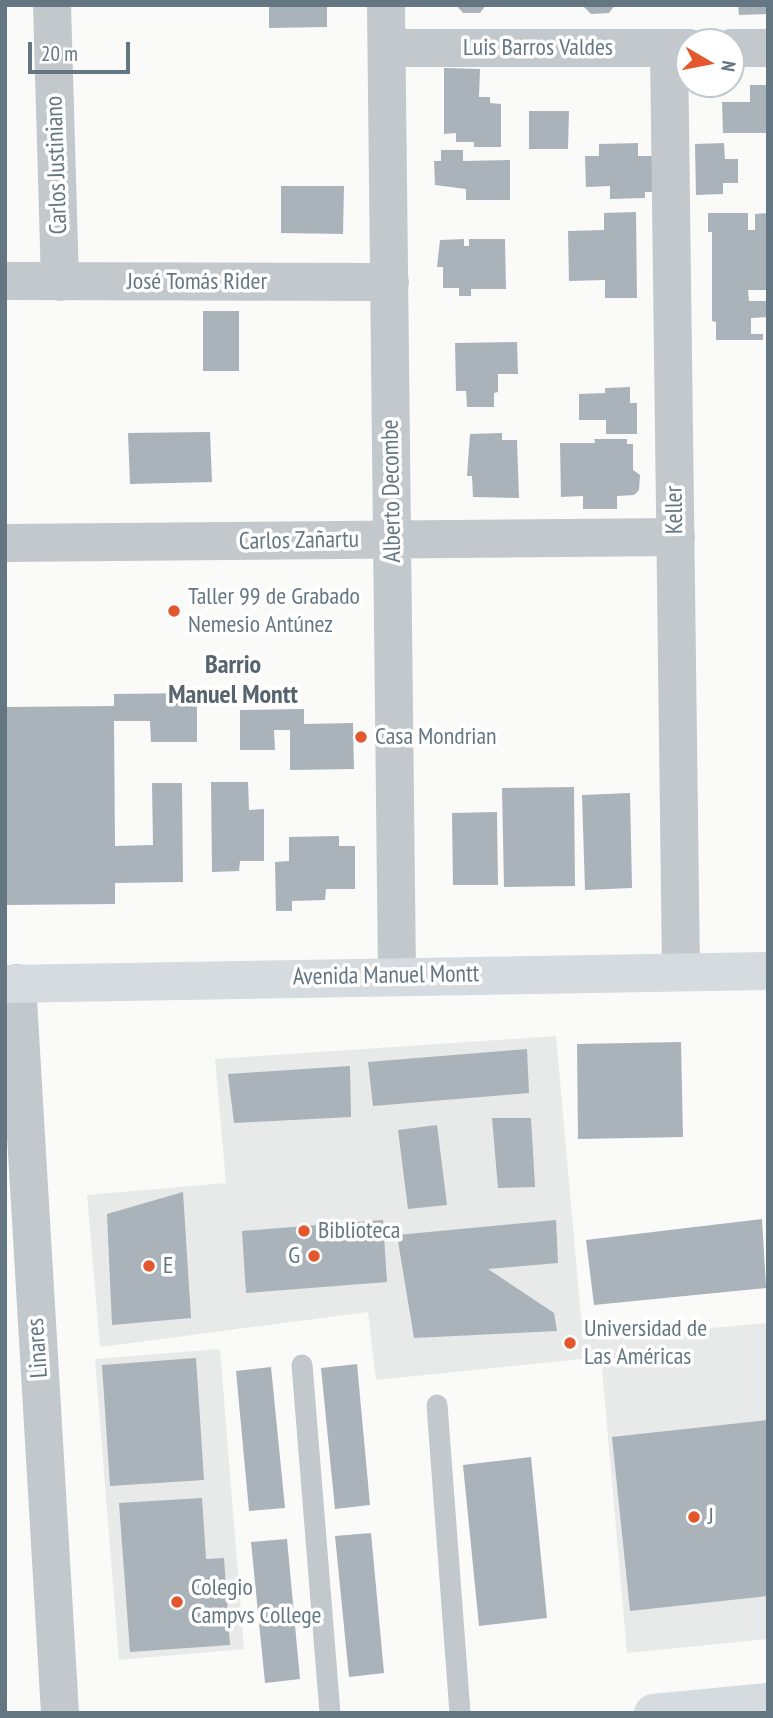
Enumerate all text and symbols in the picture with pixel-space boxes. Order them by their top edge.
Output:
scale bar [32,28,133,72]
north arrow [675,28,745,98]
street label: Luis Barros Valdes [463,34,613,62]
text: 20 m [41,40,78,67]
text: N [716,59,741,73]
street label: Carlos Justiniano [40,95,74,235]
street label: José Tomás Rider [127,268,267,296]
street label: Alberto Decombe [376,419,408,563]
street label: Keller [660,486,690,534]
street label: Carlos Zañartu [239,526,359,556]
place label: Taller 99 de Grabado Nemesio Antúnez [188,583,360,639]
marker: Taller 99 de Grabado Nemesio Antúnez [166,603,182,619]
district label: Barrio Manuel Montt [168,650,298,712]
place label: Casa Mondrian [375,723,497,751]
marker: Casa Mondrian [353,729,369,745]
street label: Avenida Manuel Montt [293,960,479,992]
place label: Biblioteca [318,1217,400,1245]
marker: Biblioteca [296,1223,312,1239]
place label: G [288,1242,300,1270]
marker: G [306,1248,322,1264]
place label: E [163,1252,173,1280]
marker: E [141,1258,157,1274]
place label: Universidad de Las Américas [584,1315,707,1371]
street label: Linares [22,1317,54,1379]
marker: Universidad de Las Américas [562,1335,578,1351]
place label: J [708,1503,714,1531]
marker: J [686,1509,702,1525]
place label: Colegio Campvs College [191,1574,321,1630]
marker: Colegio Campvs College [169,1594,185,1610]

